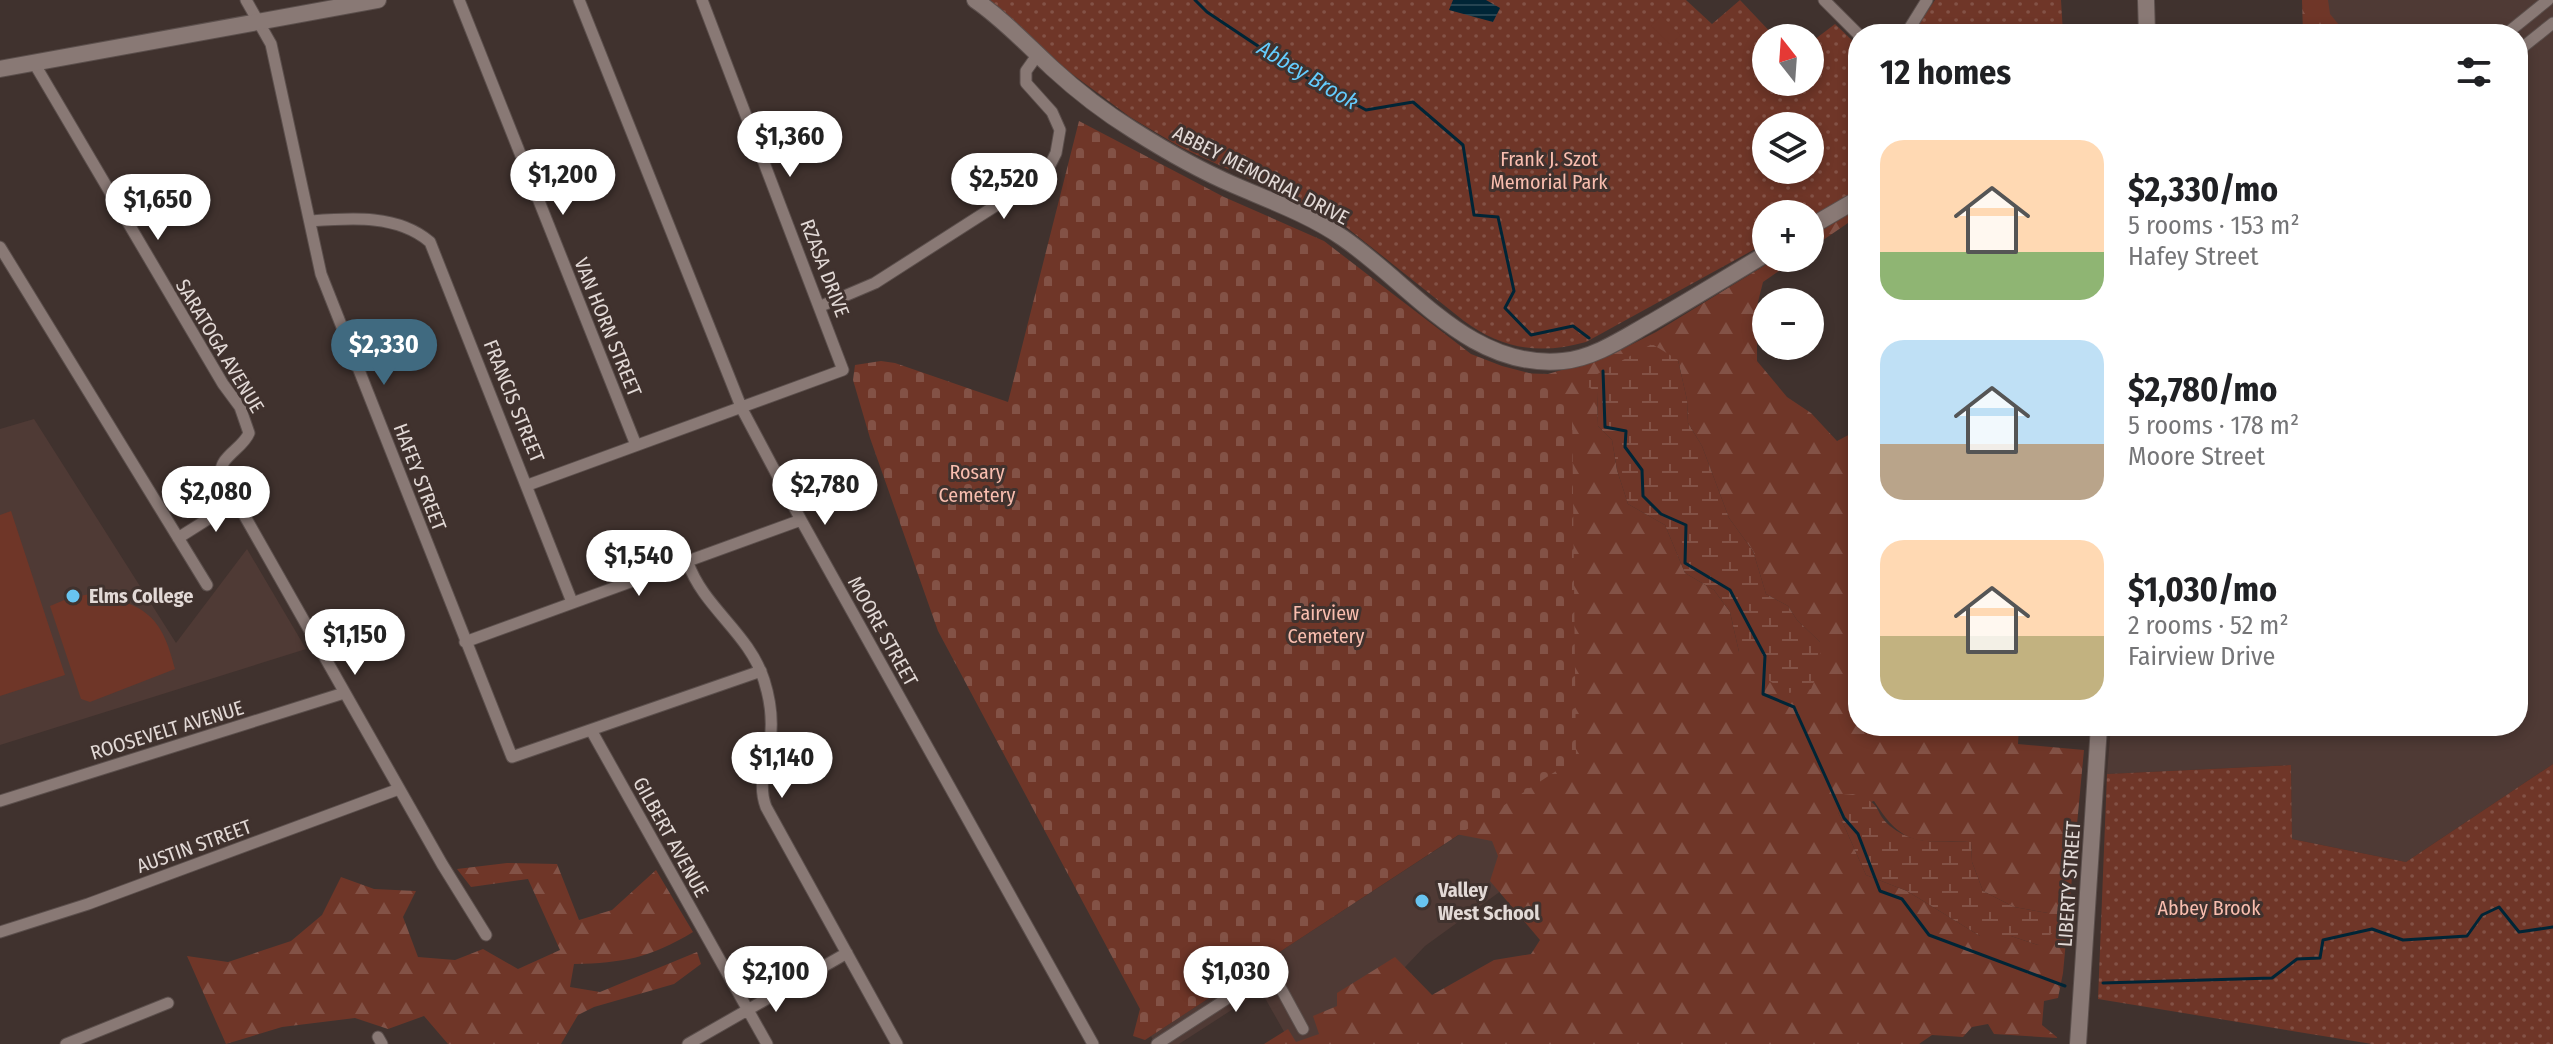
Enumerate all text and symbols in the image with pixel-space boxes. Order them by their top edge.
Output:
north arrow [1752,24,1824,96]
map controls [1752,24,1824,360]
water label: Abbey Brook [1252,34,1363,116]
icon: filters [2452,50,2496,94]
text: 12 homes [1880,52,2011,93]
pin: $1,360 [725,111,855,179]
button: layers [1752,112,1824,184]
street label: ABBEY MEMORIAL DRIVE [1169,120,1353,230]
text: $1,360 [755,121,825,152]
park label: Frank J. Szot Memorial Park [1490,147,1608,194]
pin: $1,200 [498,149,628,217]
pin: $2,520 [939,153,1069,221]
text: $1,200 [528,159,598,190]
text: $2,520 [969,163,1039,194]
text: $2,330/mo [2128,169,2278,210]
icon: home [1944,172,2040,268]
pin: $1,650 [93,174,223,242]
text: $1,650 [123,184,193,215]
button: + [1752,200,1824,272]
text: 5 rooms · 153 m² [2128,210,2300,241]
street label: RZASA DRIVE [795,216,855,320]
text: Hafey Street [2128,241,2259,272]
street label: VAN HORN STREET [569,254,647,400]
street label: SARATOGA AVENUE [171,275,269,417]
button: − [1752,288,1824,360]
pin: $2,330 [319,319,449,387]
text: $2,330 [349,329,419,360]
street label: FRANCIS STREET [479,336,550,466]
text: $2,780/mo [2128,369,2278,410]
icon: home [1944,372,2040,468]
text: 5 rooms · 178 m² [2128,410,2299,441]
street label: HAFEY STREET [389,420,452,535]
text: Moore Street [2128,441,2265,472]
pin: $2,780 [760,459,890,527]
park label: Rosary Cemetery [939,460,1016,507]
pin: $2,080 [151,466,281,534]
text: $2,780 [790,469,860,500]
text: $2,080 [180,476,252,507]
pin: $1,540 [574,530,704,598]
text: $1,540 [604,540,674,571]
text: $1,030/mo [2128,569,2277,610]
street label: MOORE STREET [843,572,923,691]
icon: home [1944,572,2040,668]
place label: Elms College [89,584,193,608]
marker: Elms College [64,587,82,605]
park label: Fairview Cemetery [1288,601,1365,648]
pin: $1,150 [290,609,420,677]
text: 2 rooms · 52 m² [2128,610,2289,641]
text: $1,150 [323,619,387,650]
text: Fairview Drive [2128,641,2275,672]
street label: ROOSEVELT AVENUE [87,695,247,765]
pin: $1,140 [717,732,847,800]
text: $1,140 [750,742,814,773]
street label: GILBERT AVENUE [628,773,714,901]
street label: AUSTIN STREET [133,814,255,878]
street label: LIBERTY STREET [2053,819,2085,948]
place label: Valley West School [1437,878,1540,925]
marker: Valley West School [1413,892,1431,910]
park label: Abbey Brook [2158,896,2261,920]
pin: $2,100 [711,946,841,1014]
pin: $1,030 [1171,946,1301,1014]
text: $2,100 [742,956,810,987]
text: $1,030 [1202,956,1270,987]

